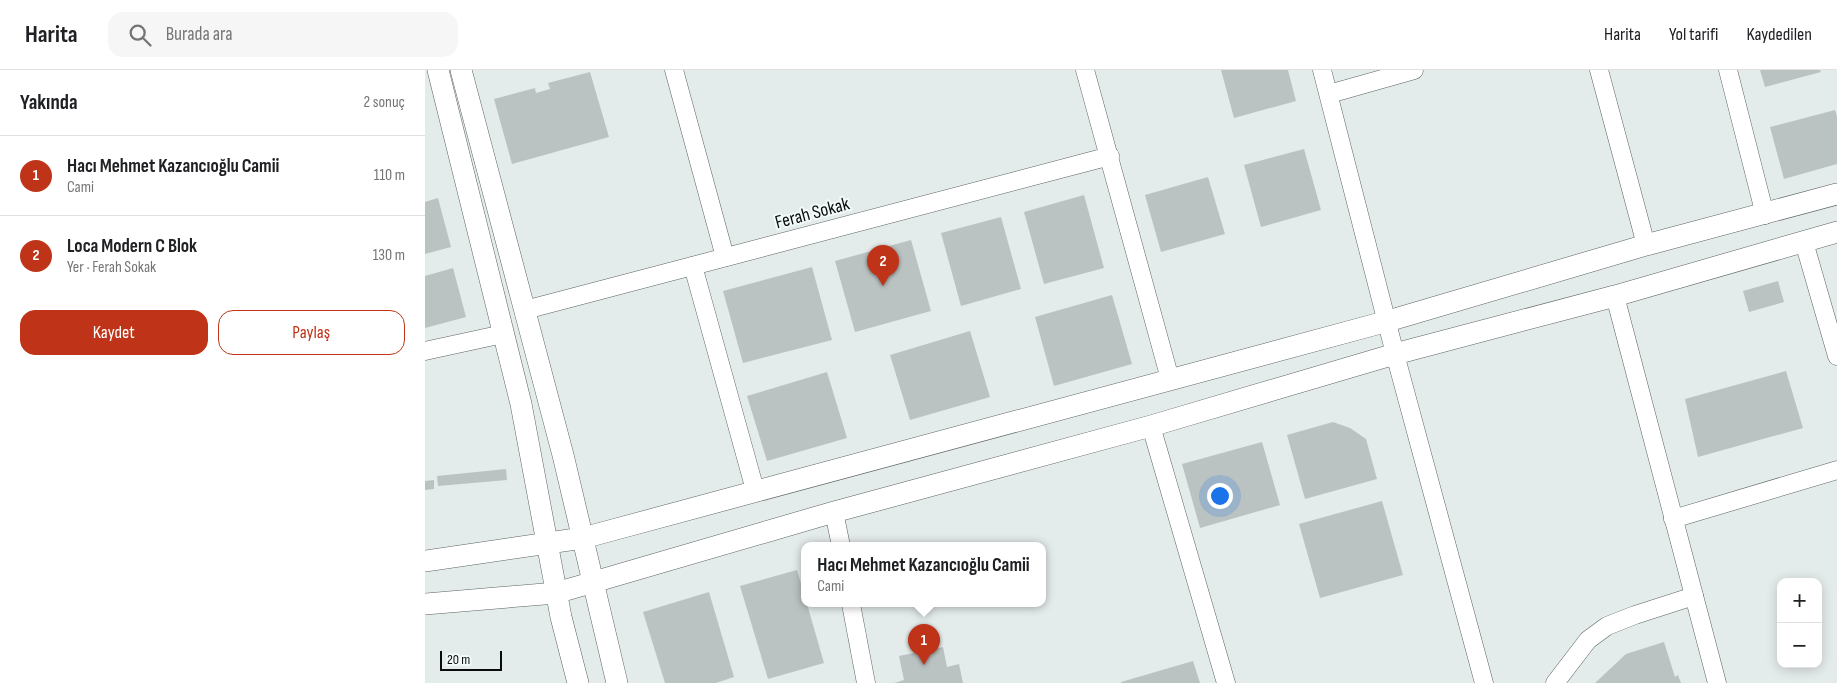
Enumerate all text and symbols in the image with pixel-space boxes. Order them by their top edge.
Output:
search box [108,12,458,57]
text: Harita [25,20,78,49]
icon: search [126,21,154,49]
text: Burada ara [166,23,233,46]
text: Harita [1604,24,1641,45]
text: Yol tarifi [1669,24,1718,45]
text: Kaydedilen [1746,24,1812,45]
text: Yakında [20,90,77,115]
text: 2 sonuç [364,93,405,112]
text: Hacı Mehmet Kazancıoğlu Camii [67,155,279,178]
text: 1 [33,166,39,185]
text: 110 m [374,166,405,185]
text: Cami [67,178,94,197]
street label: Ferah Sokak [773,192,853,234]
text: Loca Modern C Blok [67,235,197,258]
pin: 2 [867,245,899,286]
text: 2 [32,246,40,265]
text: 130 m [373,246,405,265]
text: Yer · Ferah Sokak [67,258,156,277]
button: Kaydet [20,310,208,355]
button: Paylaş [218,310,405,355]
your location [1207,483,1233,509]
popup [801,542,1046,607]
text: Hacı Mehmet Kazancıoğlu Camii [817,554,1030,577]
text: Cami [817,577,844,596]
map controls [1777,578,1822,668]
button: + [1777,578,1822,623]
button: − [1777,623,1822,668]
pin: 1 [908,624,940,665]
scale bar [440,648,503,671]
text: 20 m [447,651,470,668]

